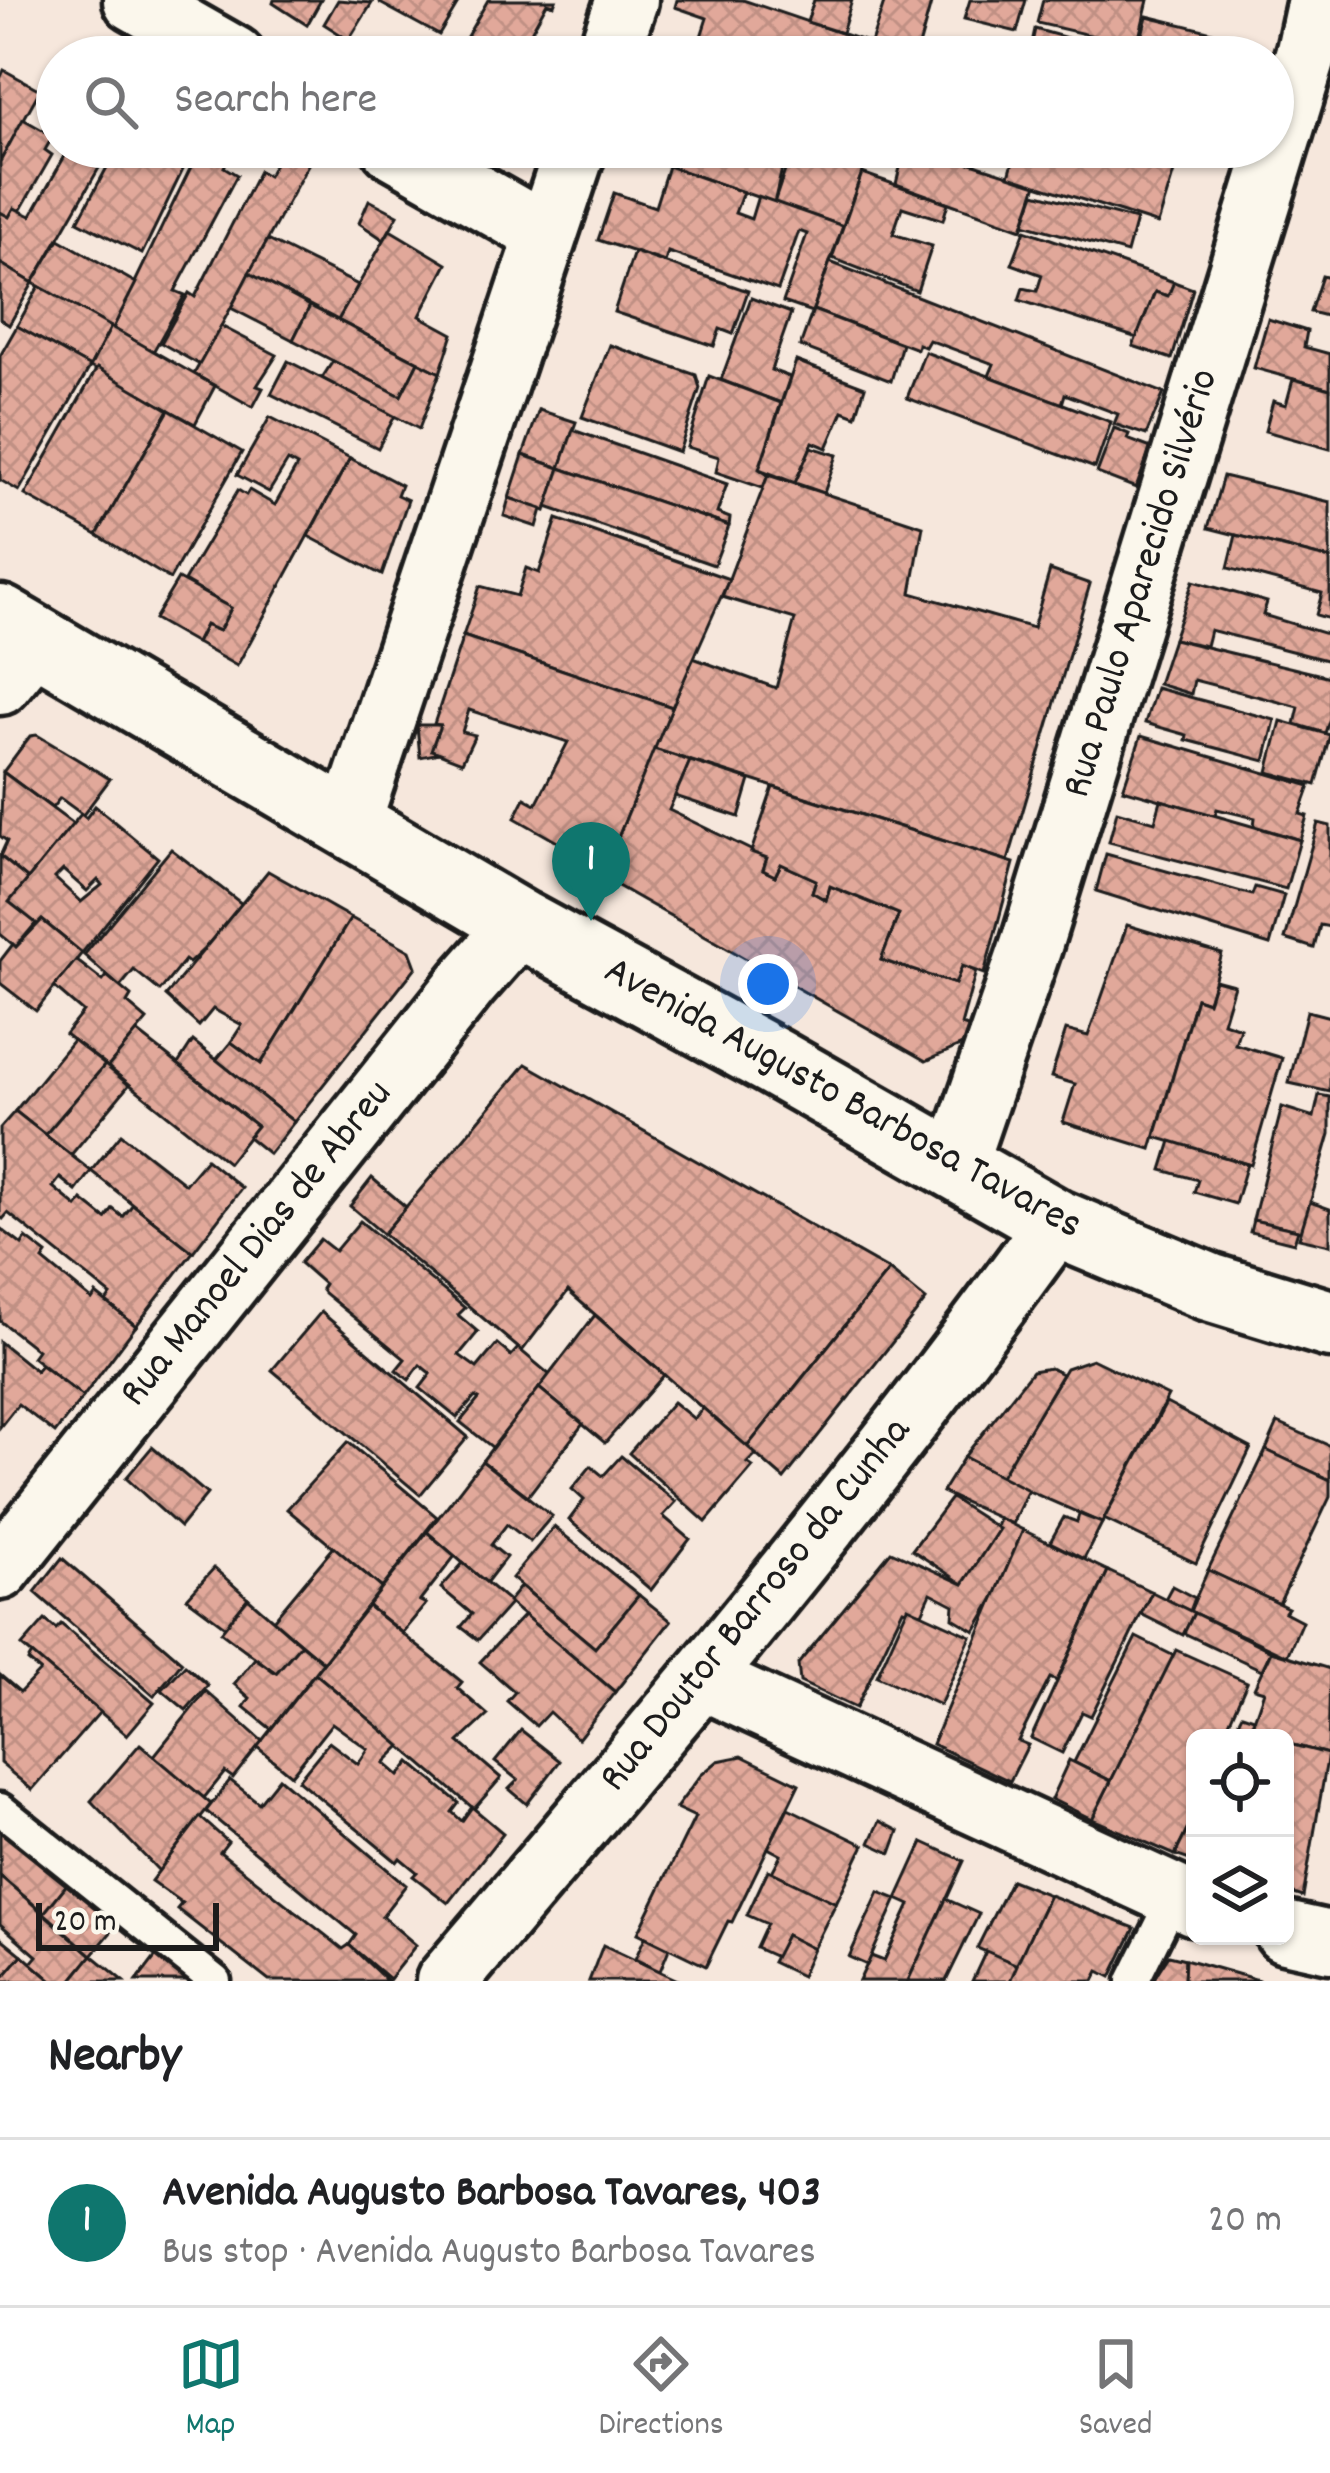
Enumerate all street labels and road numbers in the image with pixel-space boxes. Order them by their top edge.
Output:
street label: Rua Paulo Aparecido Silvério [1049,362,1237,806]
street label: Avenida Augusto Barbosa Tavares [592,943,1092,1257]
street label: Rua Manoel Dias de Abreu [107,1068,409,1422]
street label: Rua Doutor Barroso da Cunha [587,1405,928,1806]

